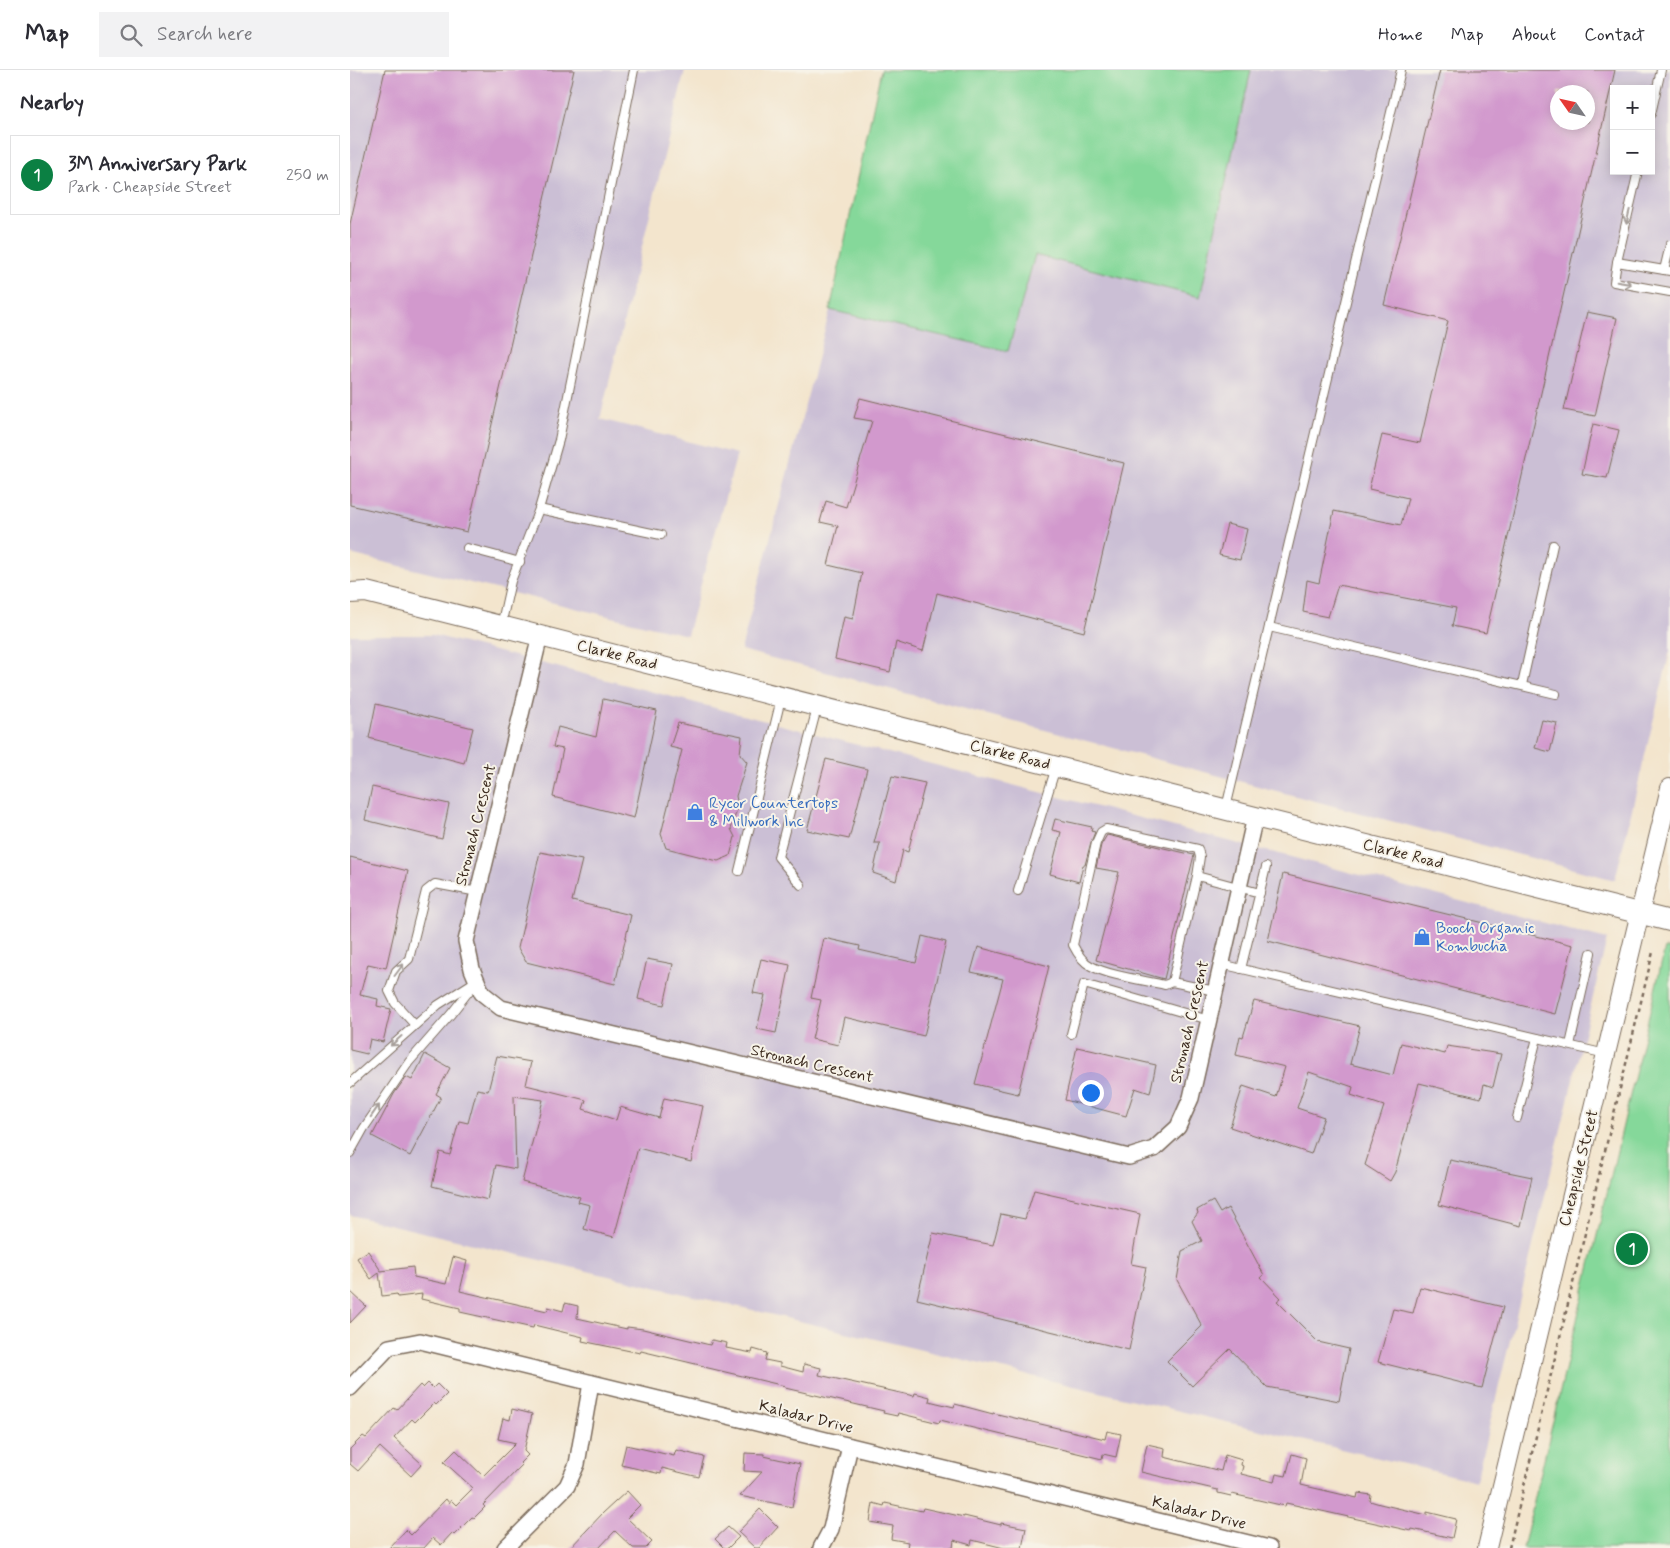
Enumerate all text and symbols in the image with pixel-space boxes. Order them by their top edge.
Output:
search box [99,12,449,57]
text: Map [25,19,69,50]
icon: search [117,21,145,49]
text: Search here [157,22,253,47]
text: Home [1378,23,1423,47]
text: Map [1451,23,1484,47]
text: About [1512,23,1556,47]
text: Contact [1584,23,1645,47]
north arrow [1550,85,1595,130]
map controls [1610,85,1655,175]
button: + [1610,85,1655,130]
text: Nearby [20,89,84,117]
button: − [1610,130,1655,175]
text: 3M Anniversary Park [68,152,247,177]
text: 1 [33,165,41,186]
text: 250 m [286,165,329,186]
text: Park · Cheapside Street [68,177,232,198]
one-way arrow [1623,208,1632,224]
one-way arrow [1615,279,1631,289]
street label: Clarke Road [575,635,659,675]
street label: Clarke Road [968,735,1052,775]
street label: Stronach Crescent [451,761,501,888]
place label: Rycor Countertops & Millwork Inc [709,793,838,832]
shop icon: Rycor Countertops & Millwork Inc [685,802,705,822]
street label: Clarke Road [1361,834,1445,874]
place label: Booch Organic Kombucha [1436,918,1535,957]
shop icon: Booch Organic Kombucha [1412,927,1432,947]
street label: Stronach Crescent [1166,958,1214,1085]
one-way arrow [394,963,404,977]
one-way arrow [390,1036,403,1047]
street label: Stronach Crescent [749,1040,876,1088]
your location [1078,1080,1104,1106]
one-way arrow [370,1104,381,1118]
street label: Cheapside Street [1554,1107,1604,1229]
pin: 1 [1616,1230,1648,1268]
street label: Kaladar Drive [757,1395,855,1439]
street label: Kaladar Drive [1150,1491,1248,1535]

